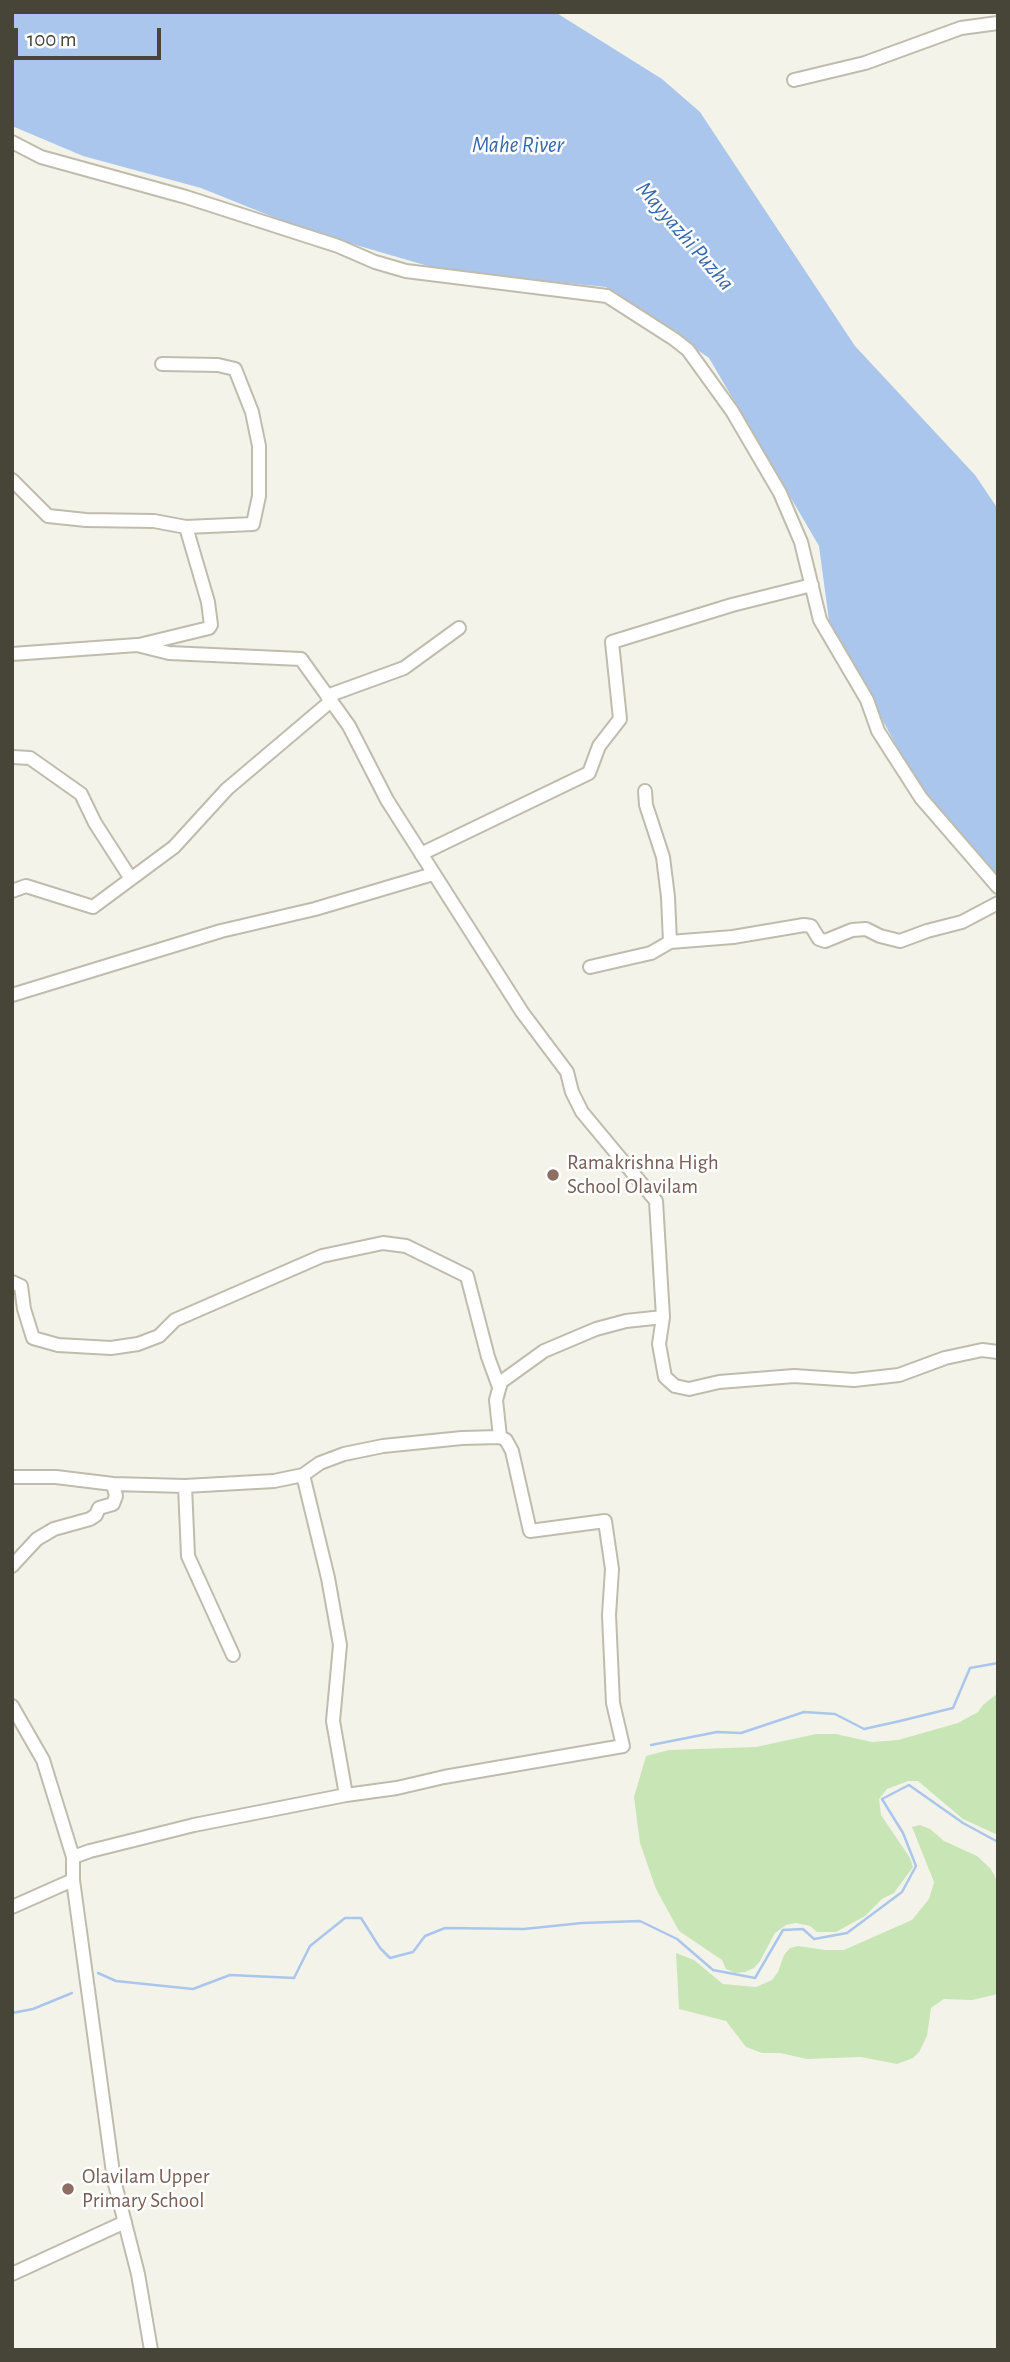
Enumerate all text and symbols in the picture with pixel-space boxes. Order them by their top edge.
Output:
scale bar [18,14,164,58]
text: 100 m [27,29,77,50]
water label: Mahe River [472,131,564,159]
water label: Mayyazhi Puzha [630,176,740,296]
place label: Ramakrishna High School Olavilam [567,1150,719,1200]
marker: Ramakrishna High School Olavilam [545,1167,561,1183]
place label: Olavilam Upper Primary School [82,2164,209,2214]
marker: Olavilam Upper Primary School [60,2181,76,2197]

